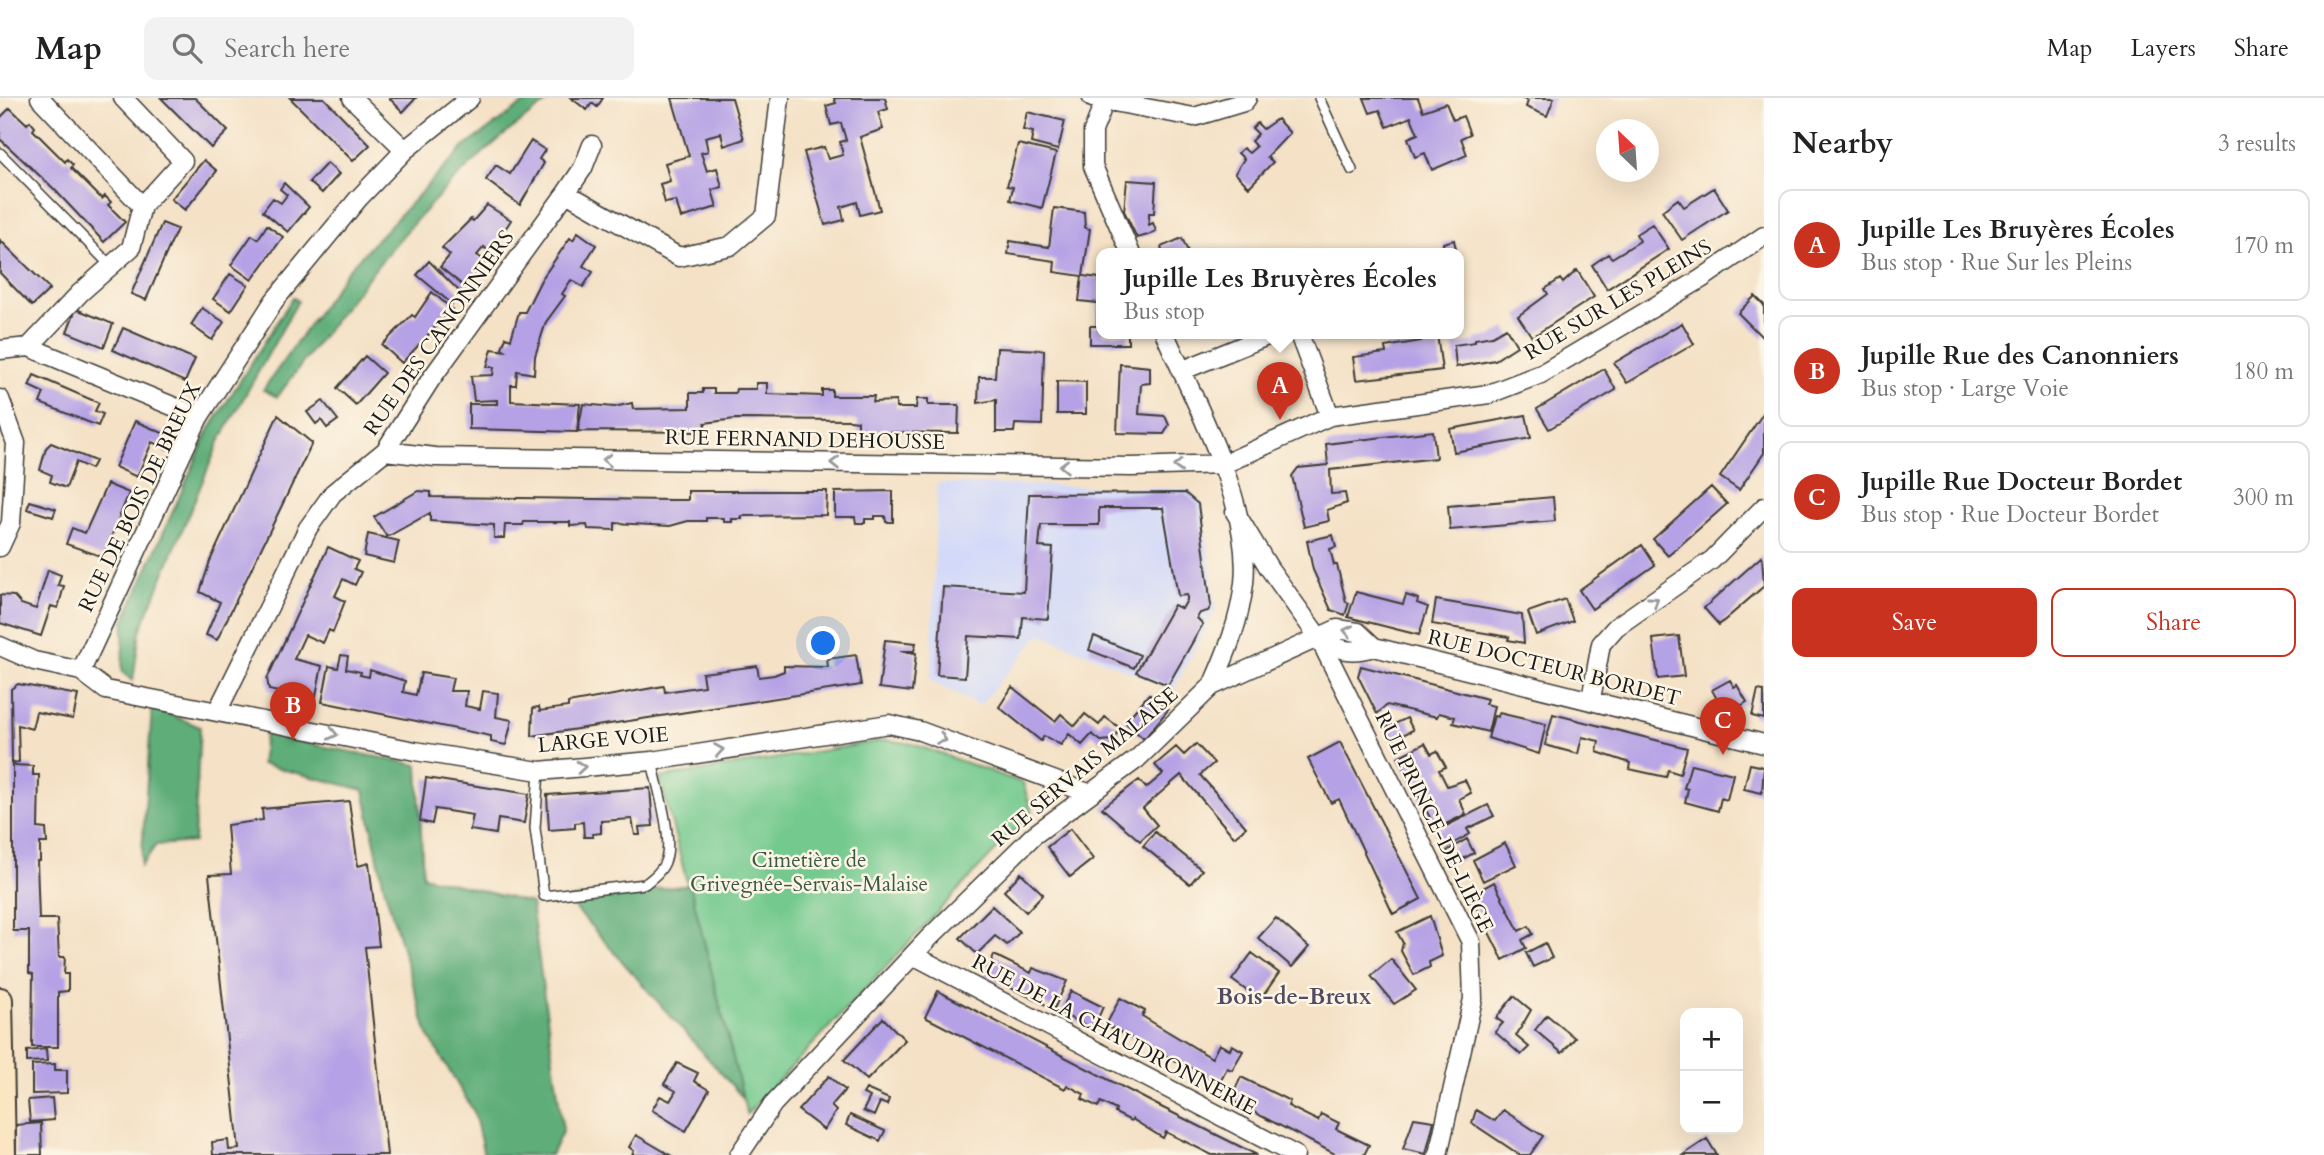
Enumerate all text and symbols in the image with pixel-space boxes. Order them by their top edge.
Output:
search box [144,17,634,80]
text: Map [35,26,102,71]
icon: search [168,29,206,67]
text: Search here [224,31,350,66]
text: Map [2047,32,2093,65]
text: Layers [2131,32,2196,65]
text: Share [2234,32,2289,65]
north arrow [1596,119,1659,182]
text: Nearby [1792,123,1893,164]
text: 3 results [2218,128,2296,159]
text: Jupille Les Bruyères Écoles [1861,212,2175,247]
street label: RUE DES CANONNIERS [357,225,521,441]
text: A [1808,230,1826,261]
text: 170 m [2233,230,2294,261]
street label: RUE SUR LES PLEINS [1519,233,1717,367]
text: Bus stop · Rue Sur les Pleins [1861,247,2132,278]
popup [1096,248,1464,339]
text: Jupille Les Bruyères Écoles [1123,261,1437,296]
text: Bus stop [1123,296,1205,327]
text: Jupille Rue des Canonniers [1861,338,2179,373]
text: B [1809,356,1825,387]
text: 180 m [2233,356,2294,387]
pin: A [1257,362,1303,420]
text: Bus stop · Large Voie [1861,373,2069,404]
street label: RUE DE BOIS DE BREUX [72,377,209,617]
street label: RUE FERNAND DEHOUSSE [665,423,945,457]
one-way arrow [601,452,612,468]
one-way arrow [829,455,839,471]
one-way arrow [1172,458,1183,473]
one-way arrow [1058,459,1069,474]
text: Jupille Rue Docteur Bordet [1861,464,2182,499]
text: C [1808,482,1826,513]
text: 300 m [2233,482,2294,513]
text: Bus stop · Rue Docteur Bordet [1861,499,2159,530]
button: Save [1792,588,2037,657]
button: Share [2051,588,2296,657]
one-way arrow [1646,597,1659,609]
street label: RUE DOCTEUR BORDET [1425,623,1683,713]
one-way arrow [1342,625,1354,640]
your location [806,626,840,660]
street label: RUE SERVAIS MALAISE [986,680,1184,854]
pin: B [270,682,316,740]
pin: C [1700,697,1746,755]
street label: RUE PRINCE-DE-LIÈGE [1368,707,1500,937]
street label: LARGE VOIE [536,720,670,760]
one-way arrow [327,725,339,740]
one-way arrow [936,731,948,745]
one-way arrow [713,743,725,758]
one-way arrow [576,760,587,775]
park label: Cimetière de Grivegnée-Servais-Malaise [690,846,928,899]
street label: RUE DE LA CHAUDRONNERIE [967,948,1261,1123]
district label: Bois-de-Breux [1217,981,1372,1012]
map controls [1680,1008,1743,1134]
button: + [1680,1008,1743,1071]
button: − [1680,1071,1743,1134]

